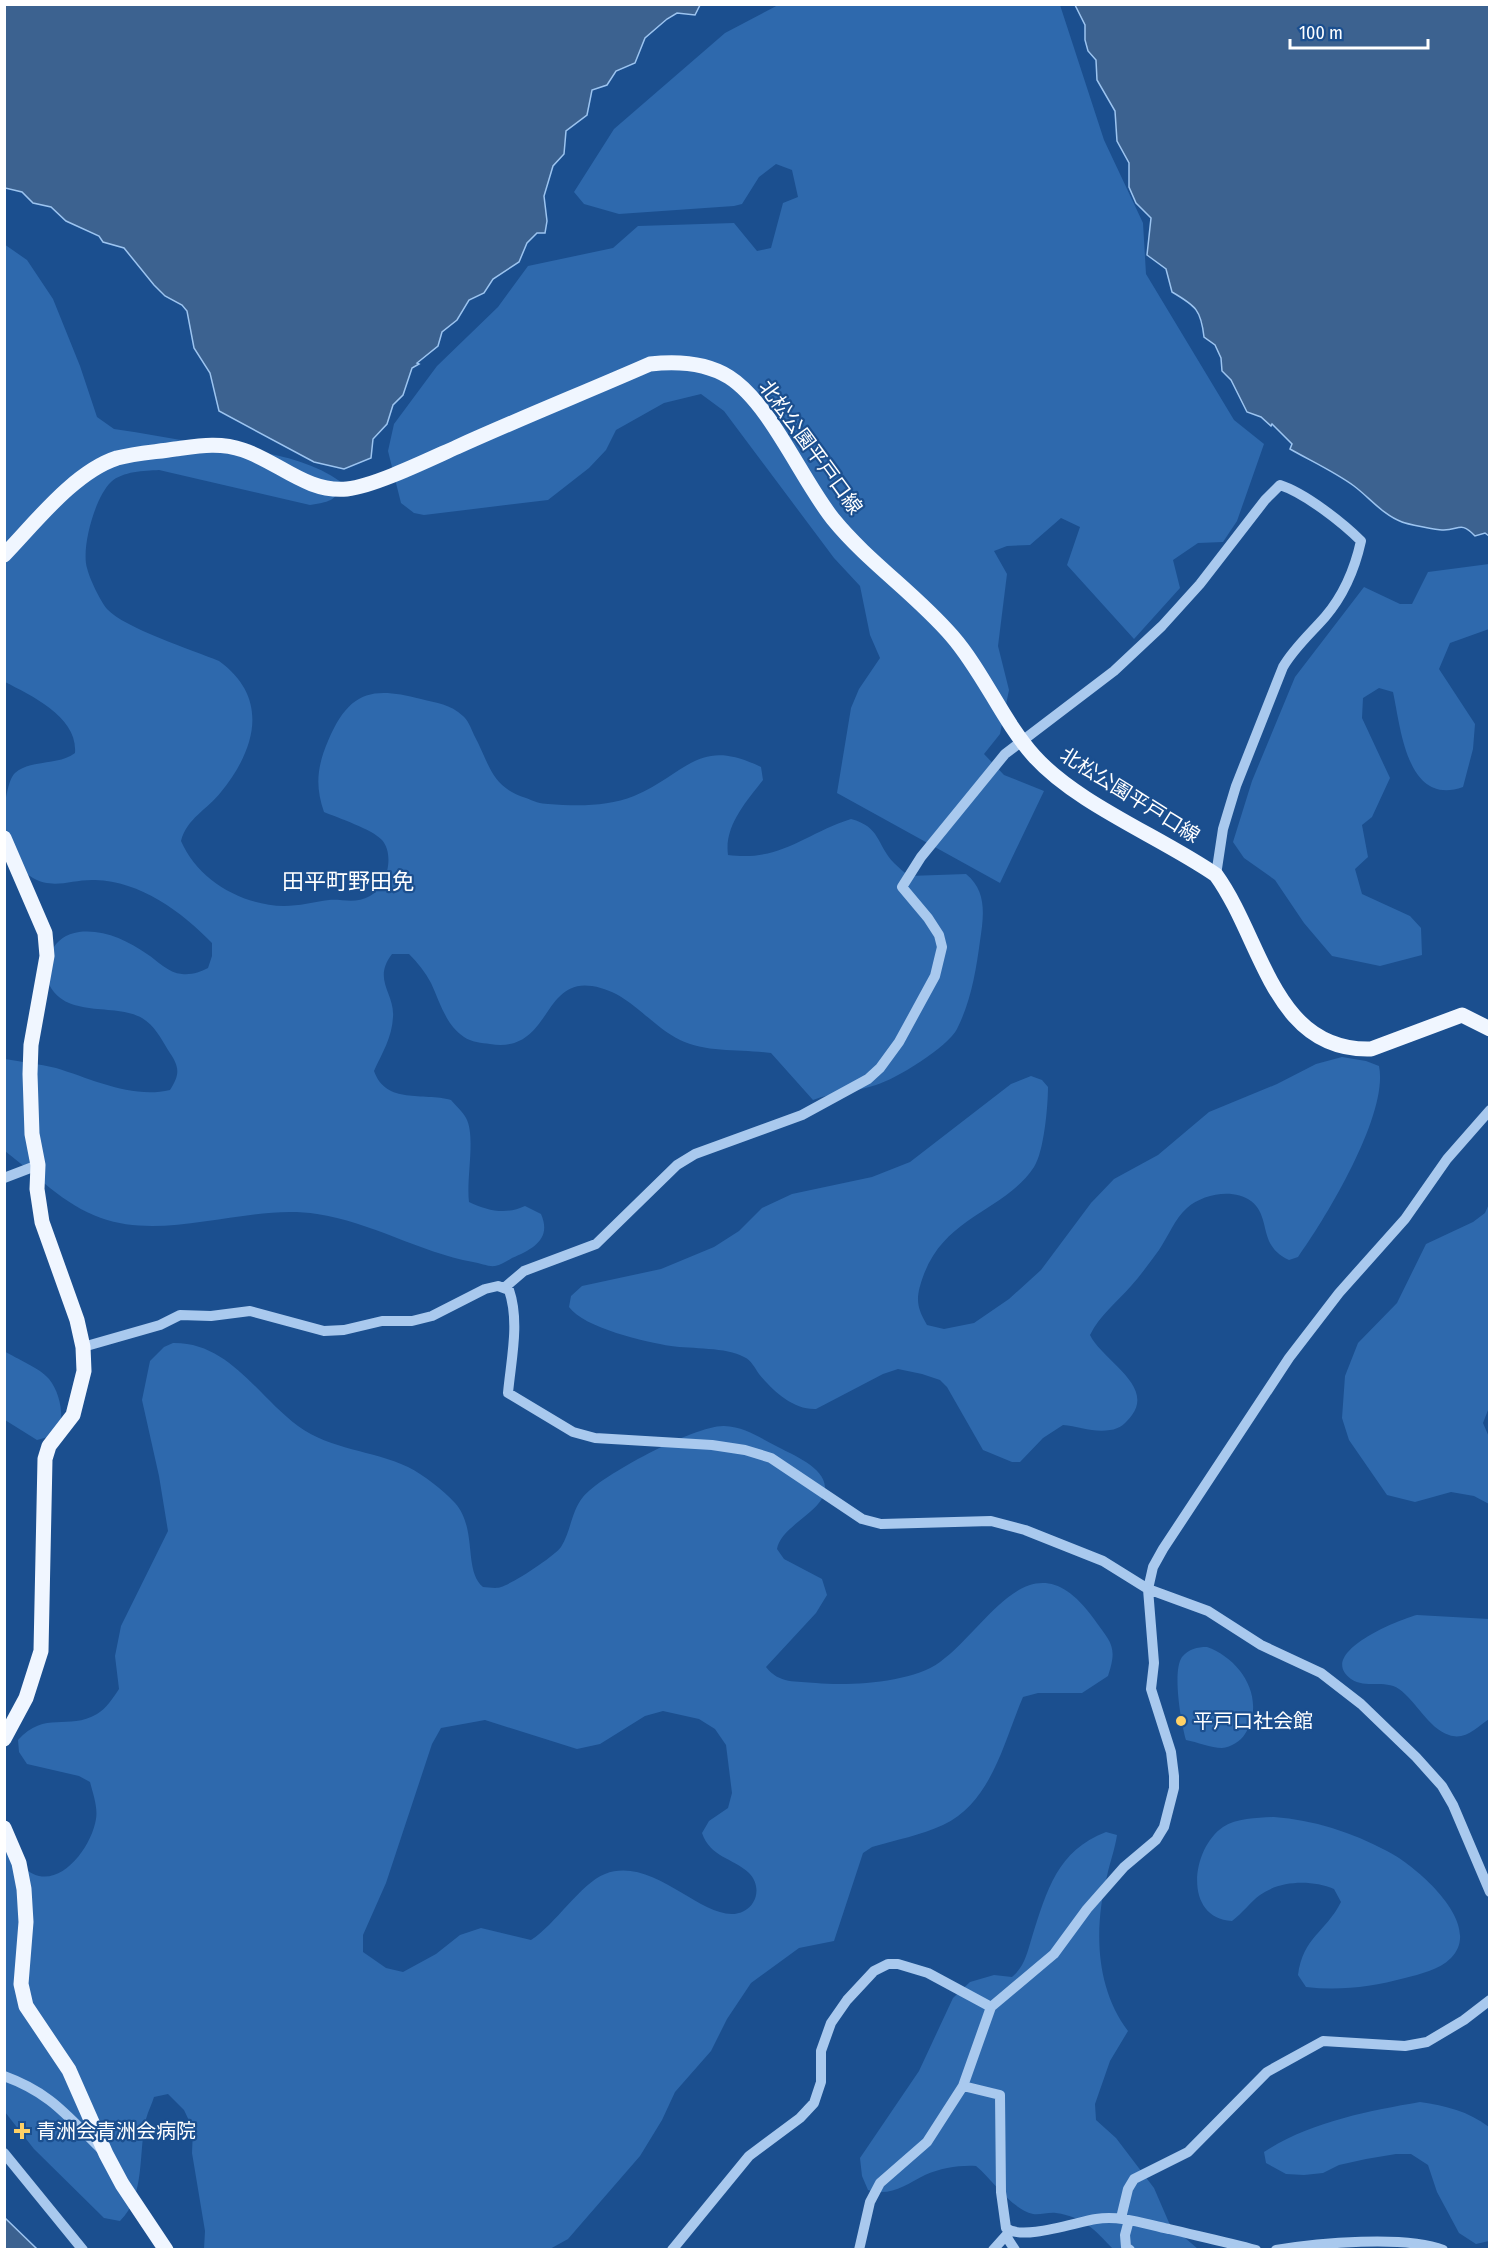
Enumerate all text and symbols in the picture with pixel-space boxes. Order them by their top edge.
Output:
scale bar [1290,12,1428,50]
text: 100 m [1299,22,1343,44]
street label: 北松公園平戸口線 [754,375,868,519]
street label: 北松公園平戸口線 [1056,742,1204,848]
district label: 田平町野田免 [282,868,414,895]
place label: 平戸口社会館 [1193,1709,1313,1733]
marker: 平戸口社会館 [1174,1714,1188,1728]
place label: 青洲会青洲会病院 [36,2119,196,2143]
marker: 青洲会青洲会病院 [13,2122,31,2140]

